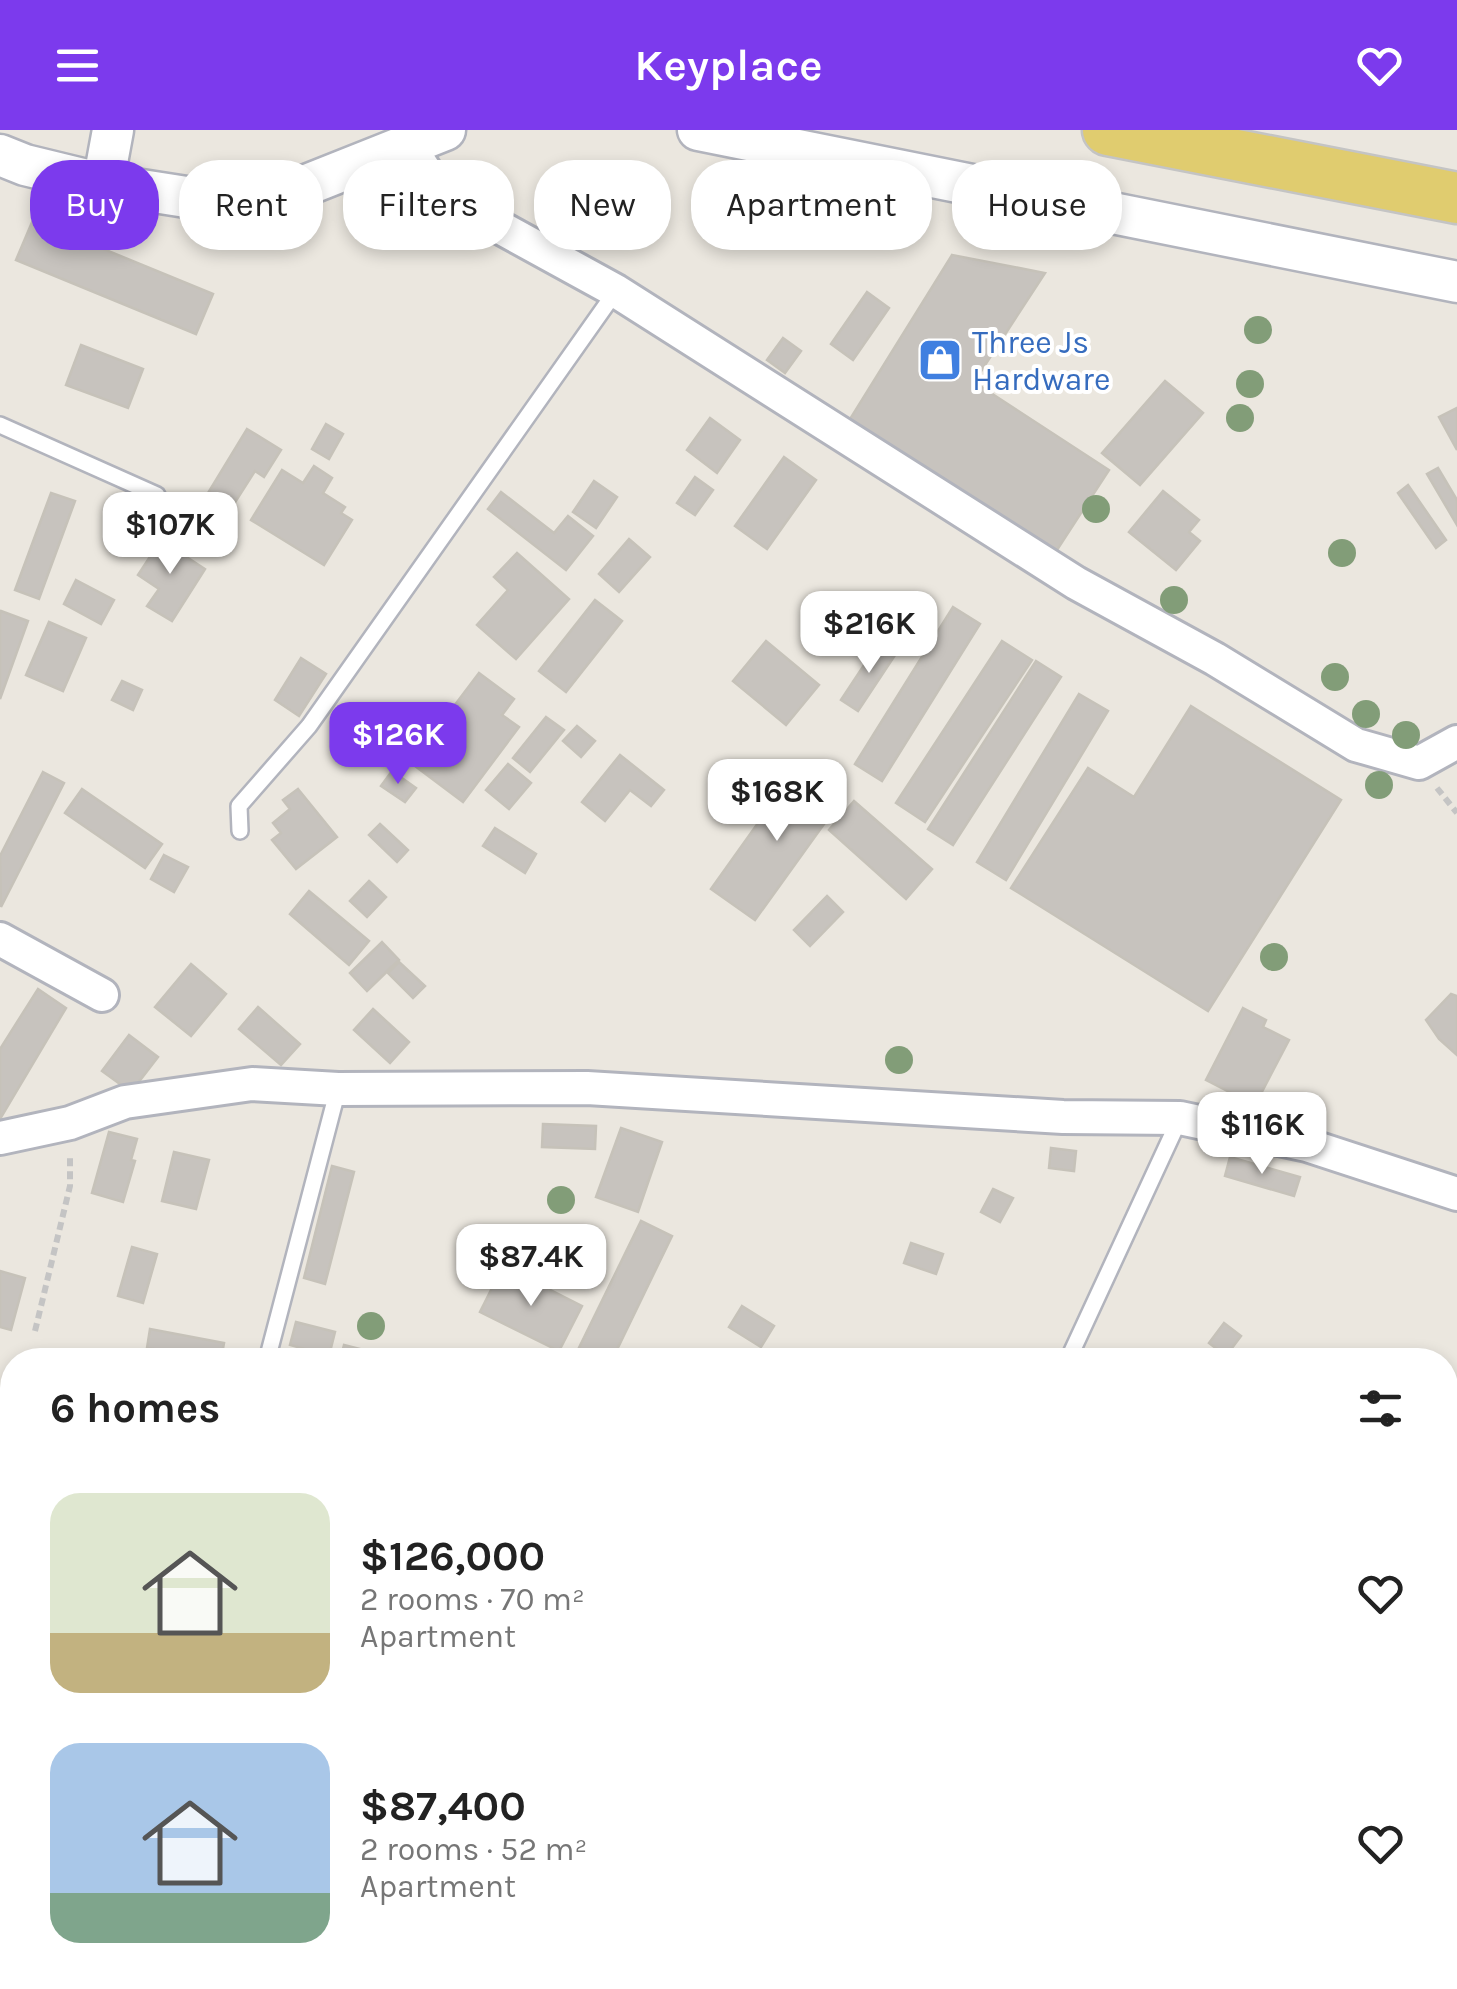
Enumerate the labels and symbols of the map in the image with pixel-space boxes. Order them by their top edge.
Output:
place label: Three Js Hardware [972,324,1110,398]
shop icon: Three Js Hardware [917,337,963,383]
pin: $107K [100,492,240,577]
pin: $216K [799,591,939,676]
pin: $126K [328,702,468,787]
pin: $168K [707,759,847,844]
pin: $116K [1192,1092,1332,1177]
pin: $87.4K [450,1224,612,1309]

